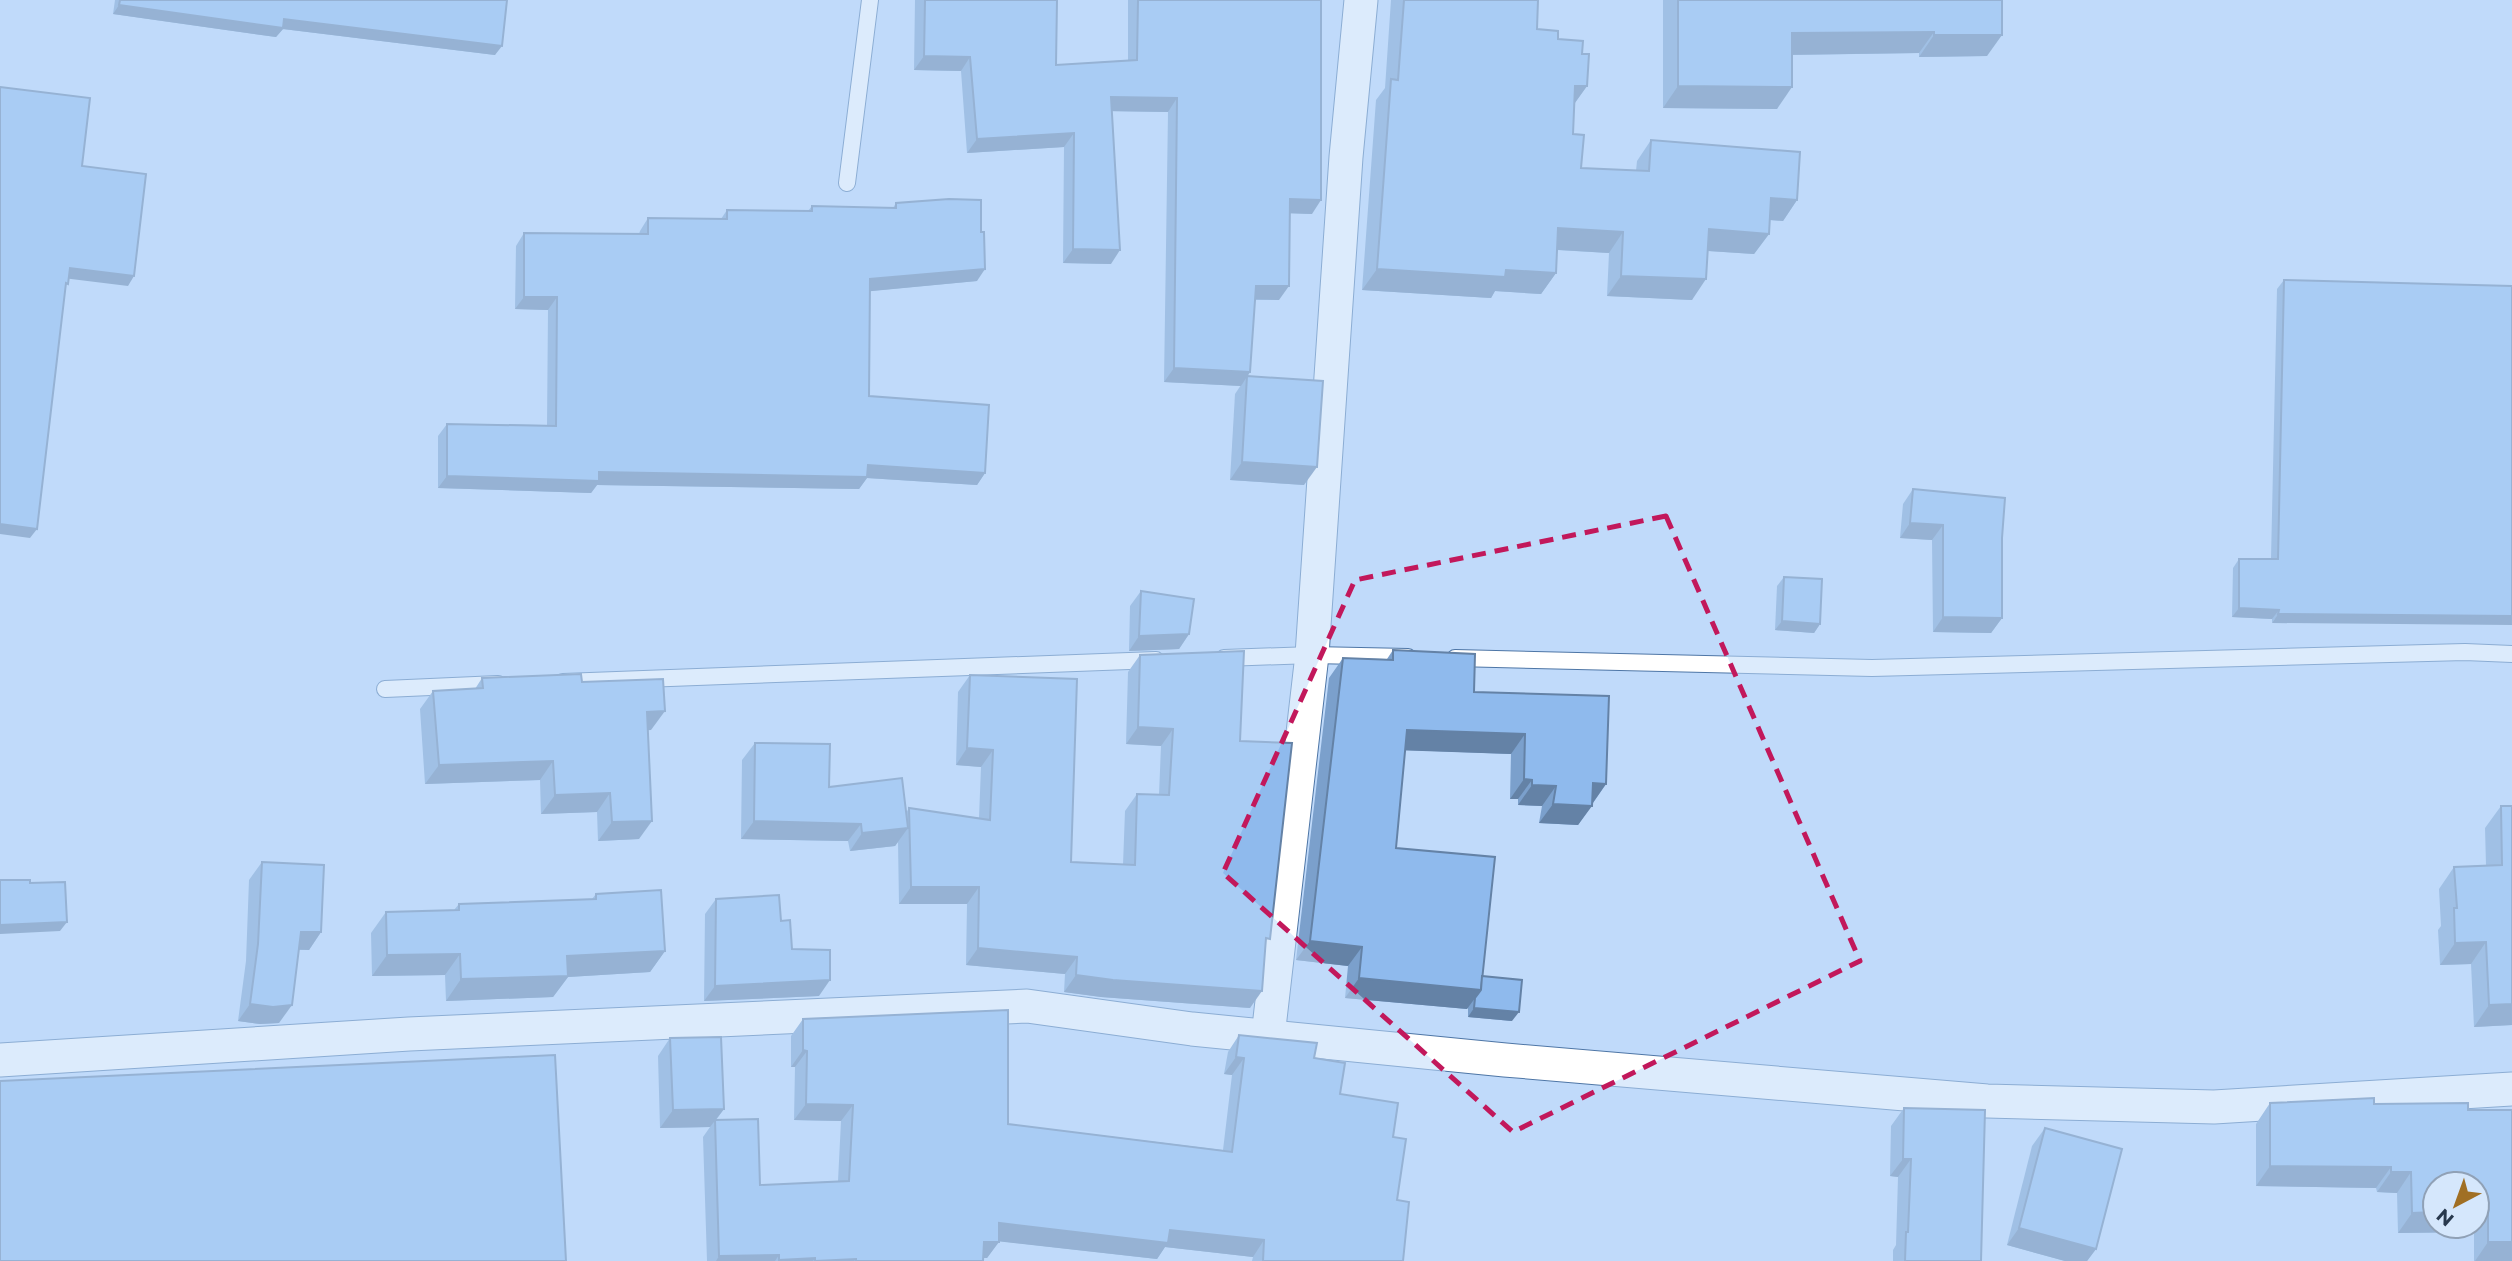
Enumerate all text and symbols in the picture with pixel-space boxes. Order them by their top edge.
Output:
north arrow [2421,1170,2491,1240]
text: N [2432,1204,2459,1231]

